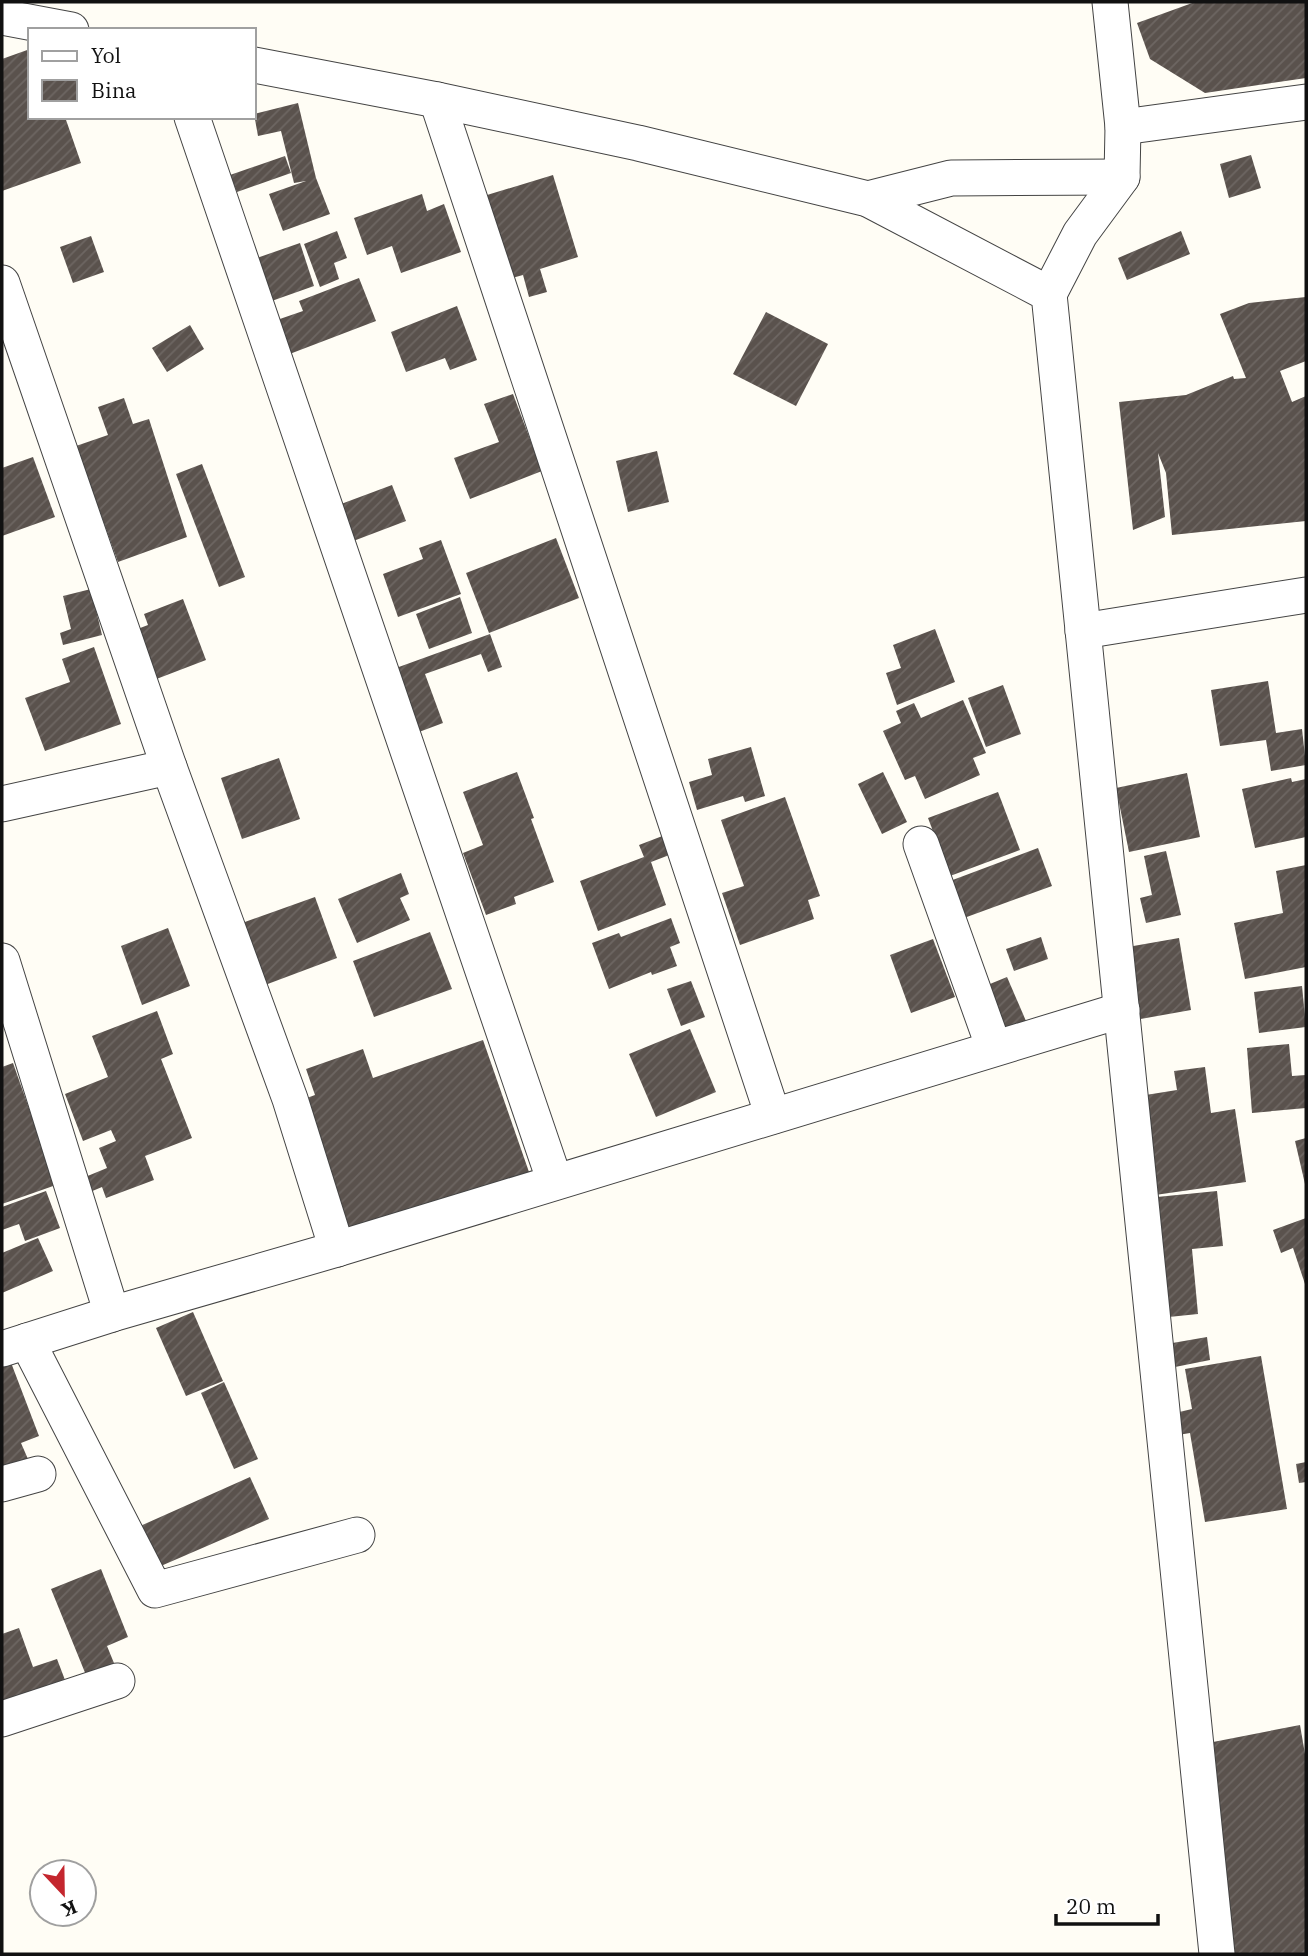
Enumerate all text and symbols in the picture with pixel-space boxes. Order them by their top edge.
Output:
legend [28,28,256,119]
text: Yol [91,41,121,69]
text: Bina [91,76,137,104]
north arrow [28,1858,98,1928]
scale bar [1056,1882,1158,1926]
text: 20 m [1066,1892,1116,1920]
text: K [58,1895,81,1923]

